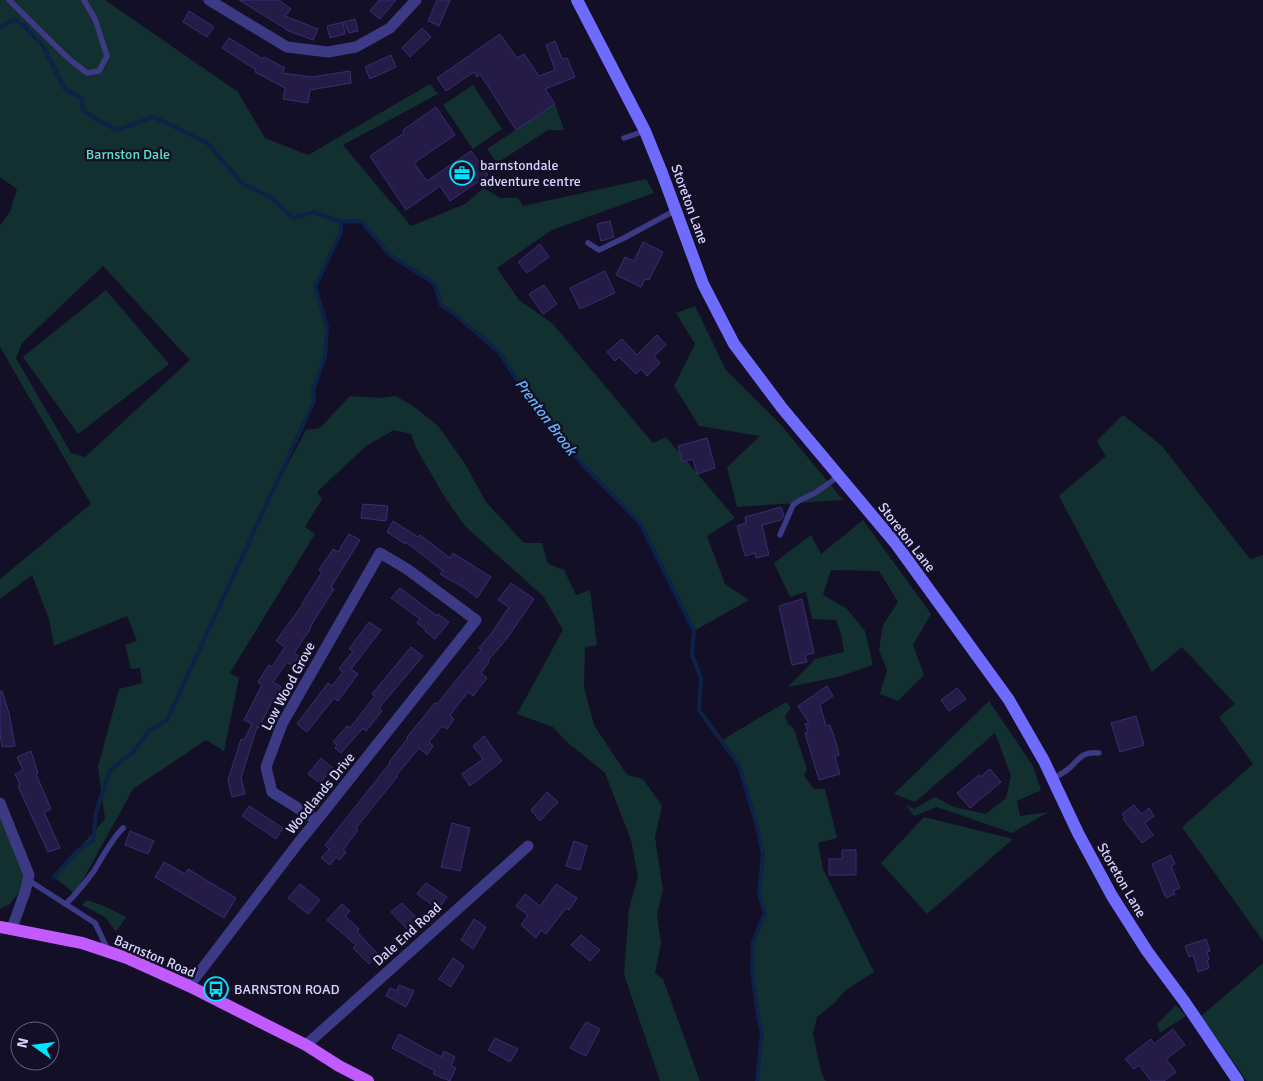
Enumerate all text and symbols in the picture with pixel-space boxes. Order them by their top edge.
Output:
park label: Barnston Dale [86,146,170,163]
place label: barnstondale adventure centre [480,157,581,190]
office icon: barnstondale adventure centre [449,160,475,186]
street label: Storeton Lane [667,162,712,246]
water label: Prenton Brook [511,375,581,460]
street label: Storeton Lane [874,499,939,575]
street label: Low Wood Grove [258,639,319,733]
street label: Woodlands Drive [282,749,359,838]
street label: Storeton Lane [1093,840,1150,921]
street label: Dale End Road [370,899,445,970]
street label: Barnston Road [111,932,198,981]
bus stop icon: BARNSTON ROAD [203,976,229,1002]
place label: BARNSTON ROAD [234,981,340,998]
north arrow [10,1021,60,1071]
text: N [13,1036,32,1050]

